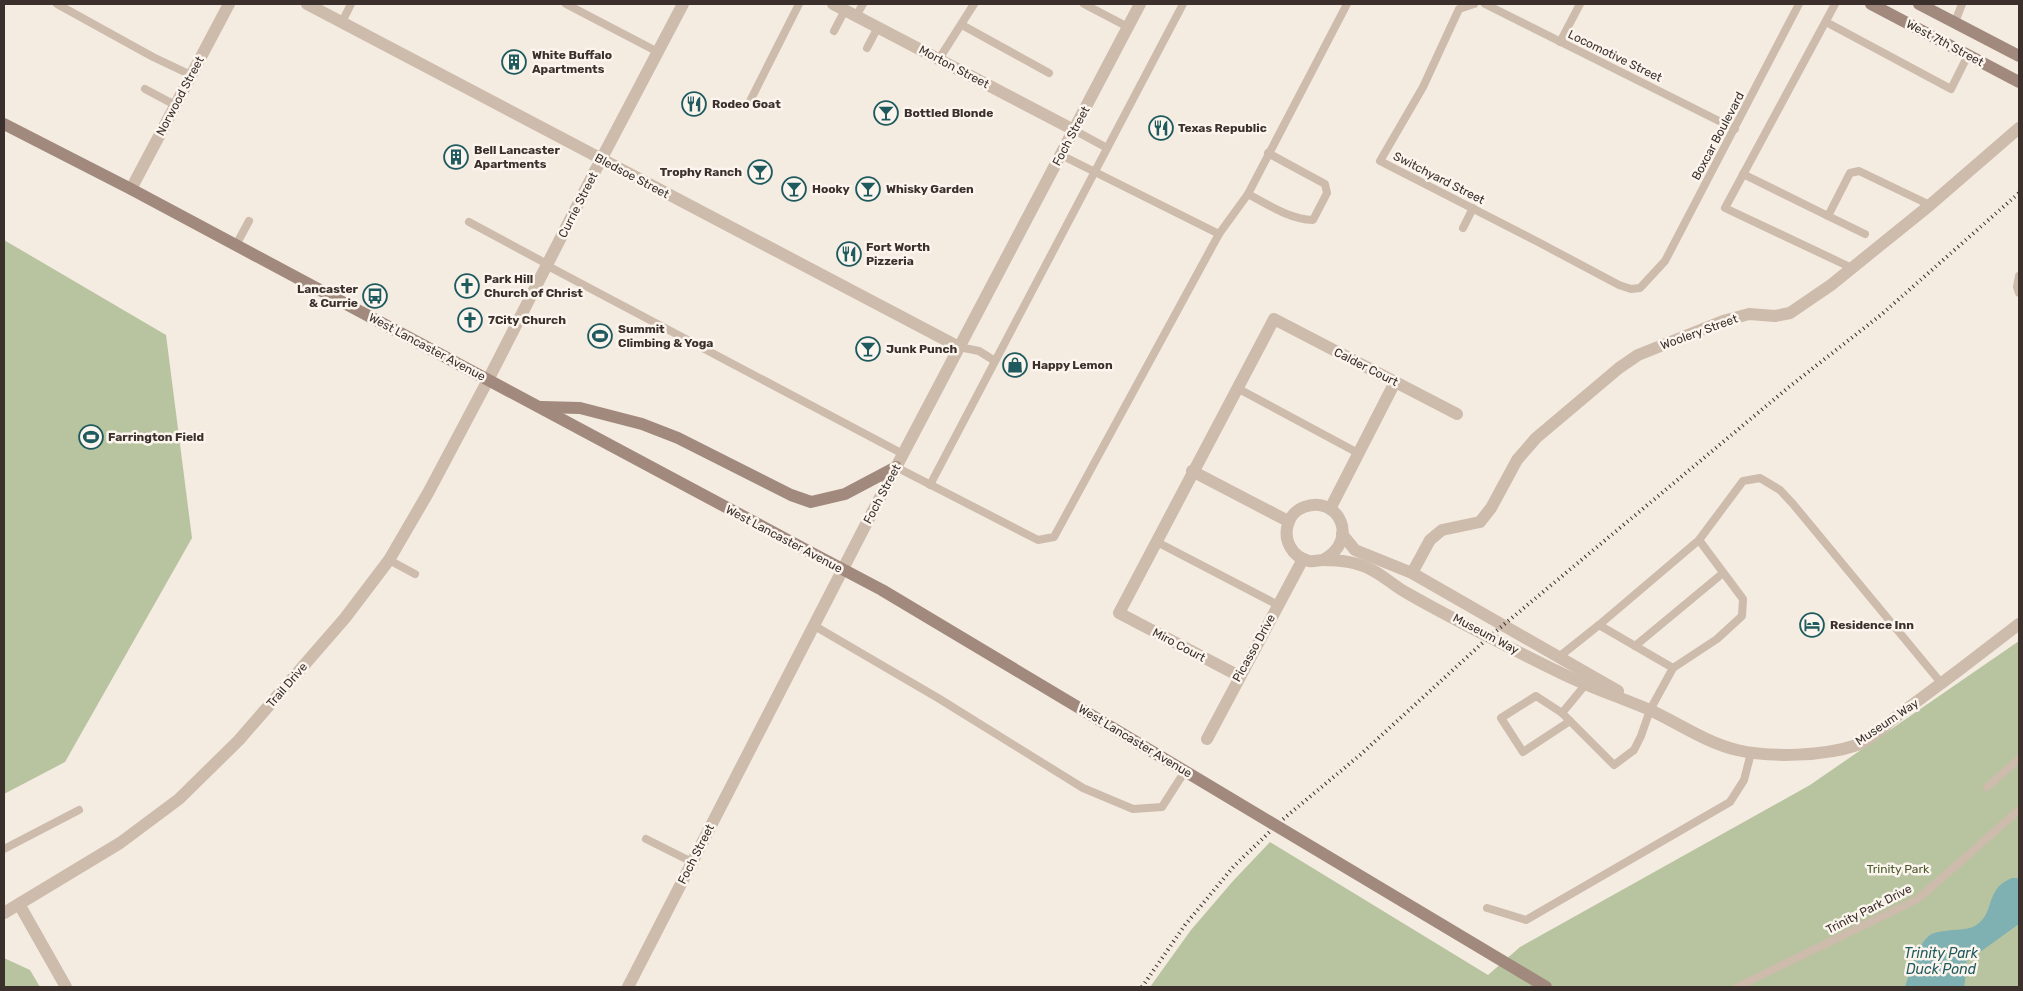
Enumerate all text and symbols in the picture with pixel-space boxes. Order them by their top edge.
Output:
street label: West 7th Street [1904,17,1986,69]
street label: Locomotive Street [1566,27,1665,85]
street label: Morton Street [917,43,992,92]
place label: White Buffalo Apartments [532,48,612,76]
building icon: White Buffalo Apartments [501,49,527,75]
street label: Norwood Street [153,54,207,138]
street label: Boxcar Boulevard [1689,90,1747,182]
restaurant icon: Rodeo Goat [681,91,707,117]
place label: Rodeo Goat [712,97,781,111]
bar icon: Bottled Blonde [873,100,899,126]
street label: Foch Street [1049,104,1093,168]
place label: Bottled Blonde [904,106,993,120]
restaurant icon: Texas Republic [1148,115,1174,141]
place label: Texas Republic [1178,121,1267,135]
place label: Bell Lancaster Apartments [474,143,560,171]
building icon: Bell Lancaster Apartments [443,144,469,170]
street label: Switchyard Street [1391,149,1487,207]
street label: Bledsoe Street [592,151,672,202]
bar icon: Trophy Ranch [747,159,773,185]
place label: Trophy Ranch [660,165,742,179]
street label: Currie Street [556,170,601,240]
bar icon: Hooky [781,176,807,202]
bar icon: Whisky Garden [855,176,881,202]
place label: Hooky [812,182,850,196]
place label: Whisky Garden [886,182,974,196]
place label: Fort Worth Pizzeria [866,240,930,268]
restaurant icon: Fort Worth Pizzeria [836,241,862,267]
place label: Park Hill Church of Christ [484,272,583,300]
church icon: Park Hill Church of Christ [454,273,480,299]
place label: Lancaster & Currie [297,282,359,310]
bus stop icon: Lancaster & Currie [362,283,388,309]
church icon: 7City Church [457,307,483,333]
street label: West Lancaster Avenue [366,310,488,384]
street label: Woolery Street [1658,311,1740,352]
place label: 7City Church [488,313,566,327]
place label: Summit Climbing & Yoga [618,322,713,350]
sports icon: Summit Climbing & Yoga [587,323,613,349]
bar icon: Junk Punch [855,336,881,362]
place label: Junk Punch [886,342,958,356]
street label: Calder Court [1332,345,1401,389]
shop icon: Happy Lemon [1002,352,1028,378]
place label: Happy Lemon [1032,358,1113,372]
sports icon: Farrington Field [78,424,104,450]
place label: Farrington Field [108,430,204,444]
street label: Foch Street [860,462,904,526]
street label: West Lancaster Avenue [723,502,845,576]
street label: Museum Way [1451,611,1522,657]
street label: Picasso Drive [1230,612,1278,684]
hotel icon: Residence Inn [1799,612,1825,638]
place label: Residence Inn [1830,618,1914,632]
street label: Miro Court [1150,625,1208,665]
street label: Trail Drive [264,660,310,710]
street label: Museum Way [1853,696,1921,748]
street label: West Lancaster Avenue [1076,701,1195,781]
street label: Foch Street [675,821,717,886]
park label: Trinity Park [1867,862,1930,876]
street label: Trinity Park Drive [1824,881,1914,937]
water label: Trinity Park Duck Pond [1904,945,1979,978]

